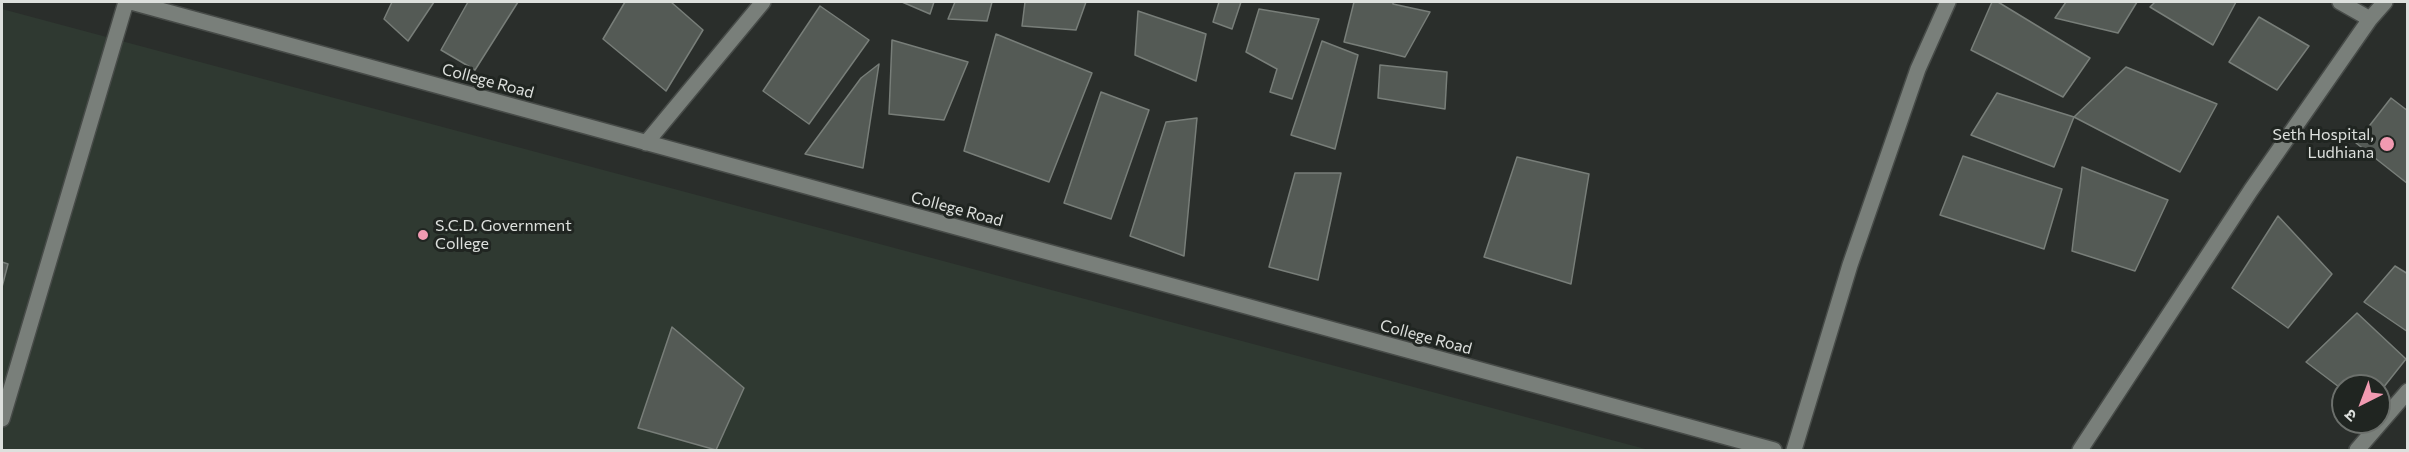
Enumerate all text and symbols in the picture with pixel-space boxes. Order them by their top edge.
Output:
street label: College Road [440,60,536,102]
place label: Seth Hospital, Ludhiana [2273,125,2374,163]
marker: Seth Hospital, Ludhiana [2378,135,2396,153]
street label: College Road [909,188,1005,230]
place label: S.C.D. Government College [435,216,572,254]
marker: S.C.D. Government College [416,228,430,242]
street label: College Road [1378,316,1474,358]
north arrow [2331,374,2391,434]
text: उ [2340,406,2360,426]

